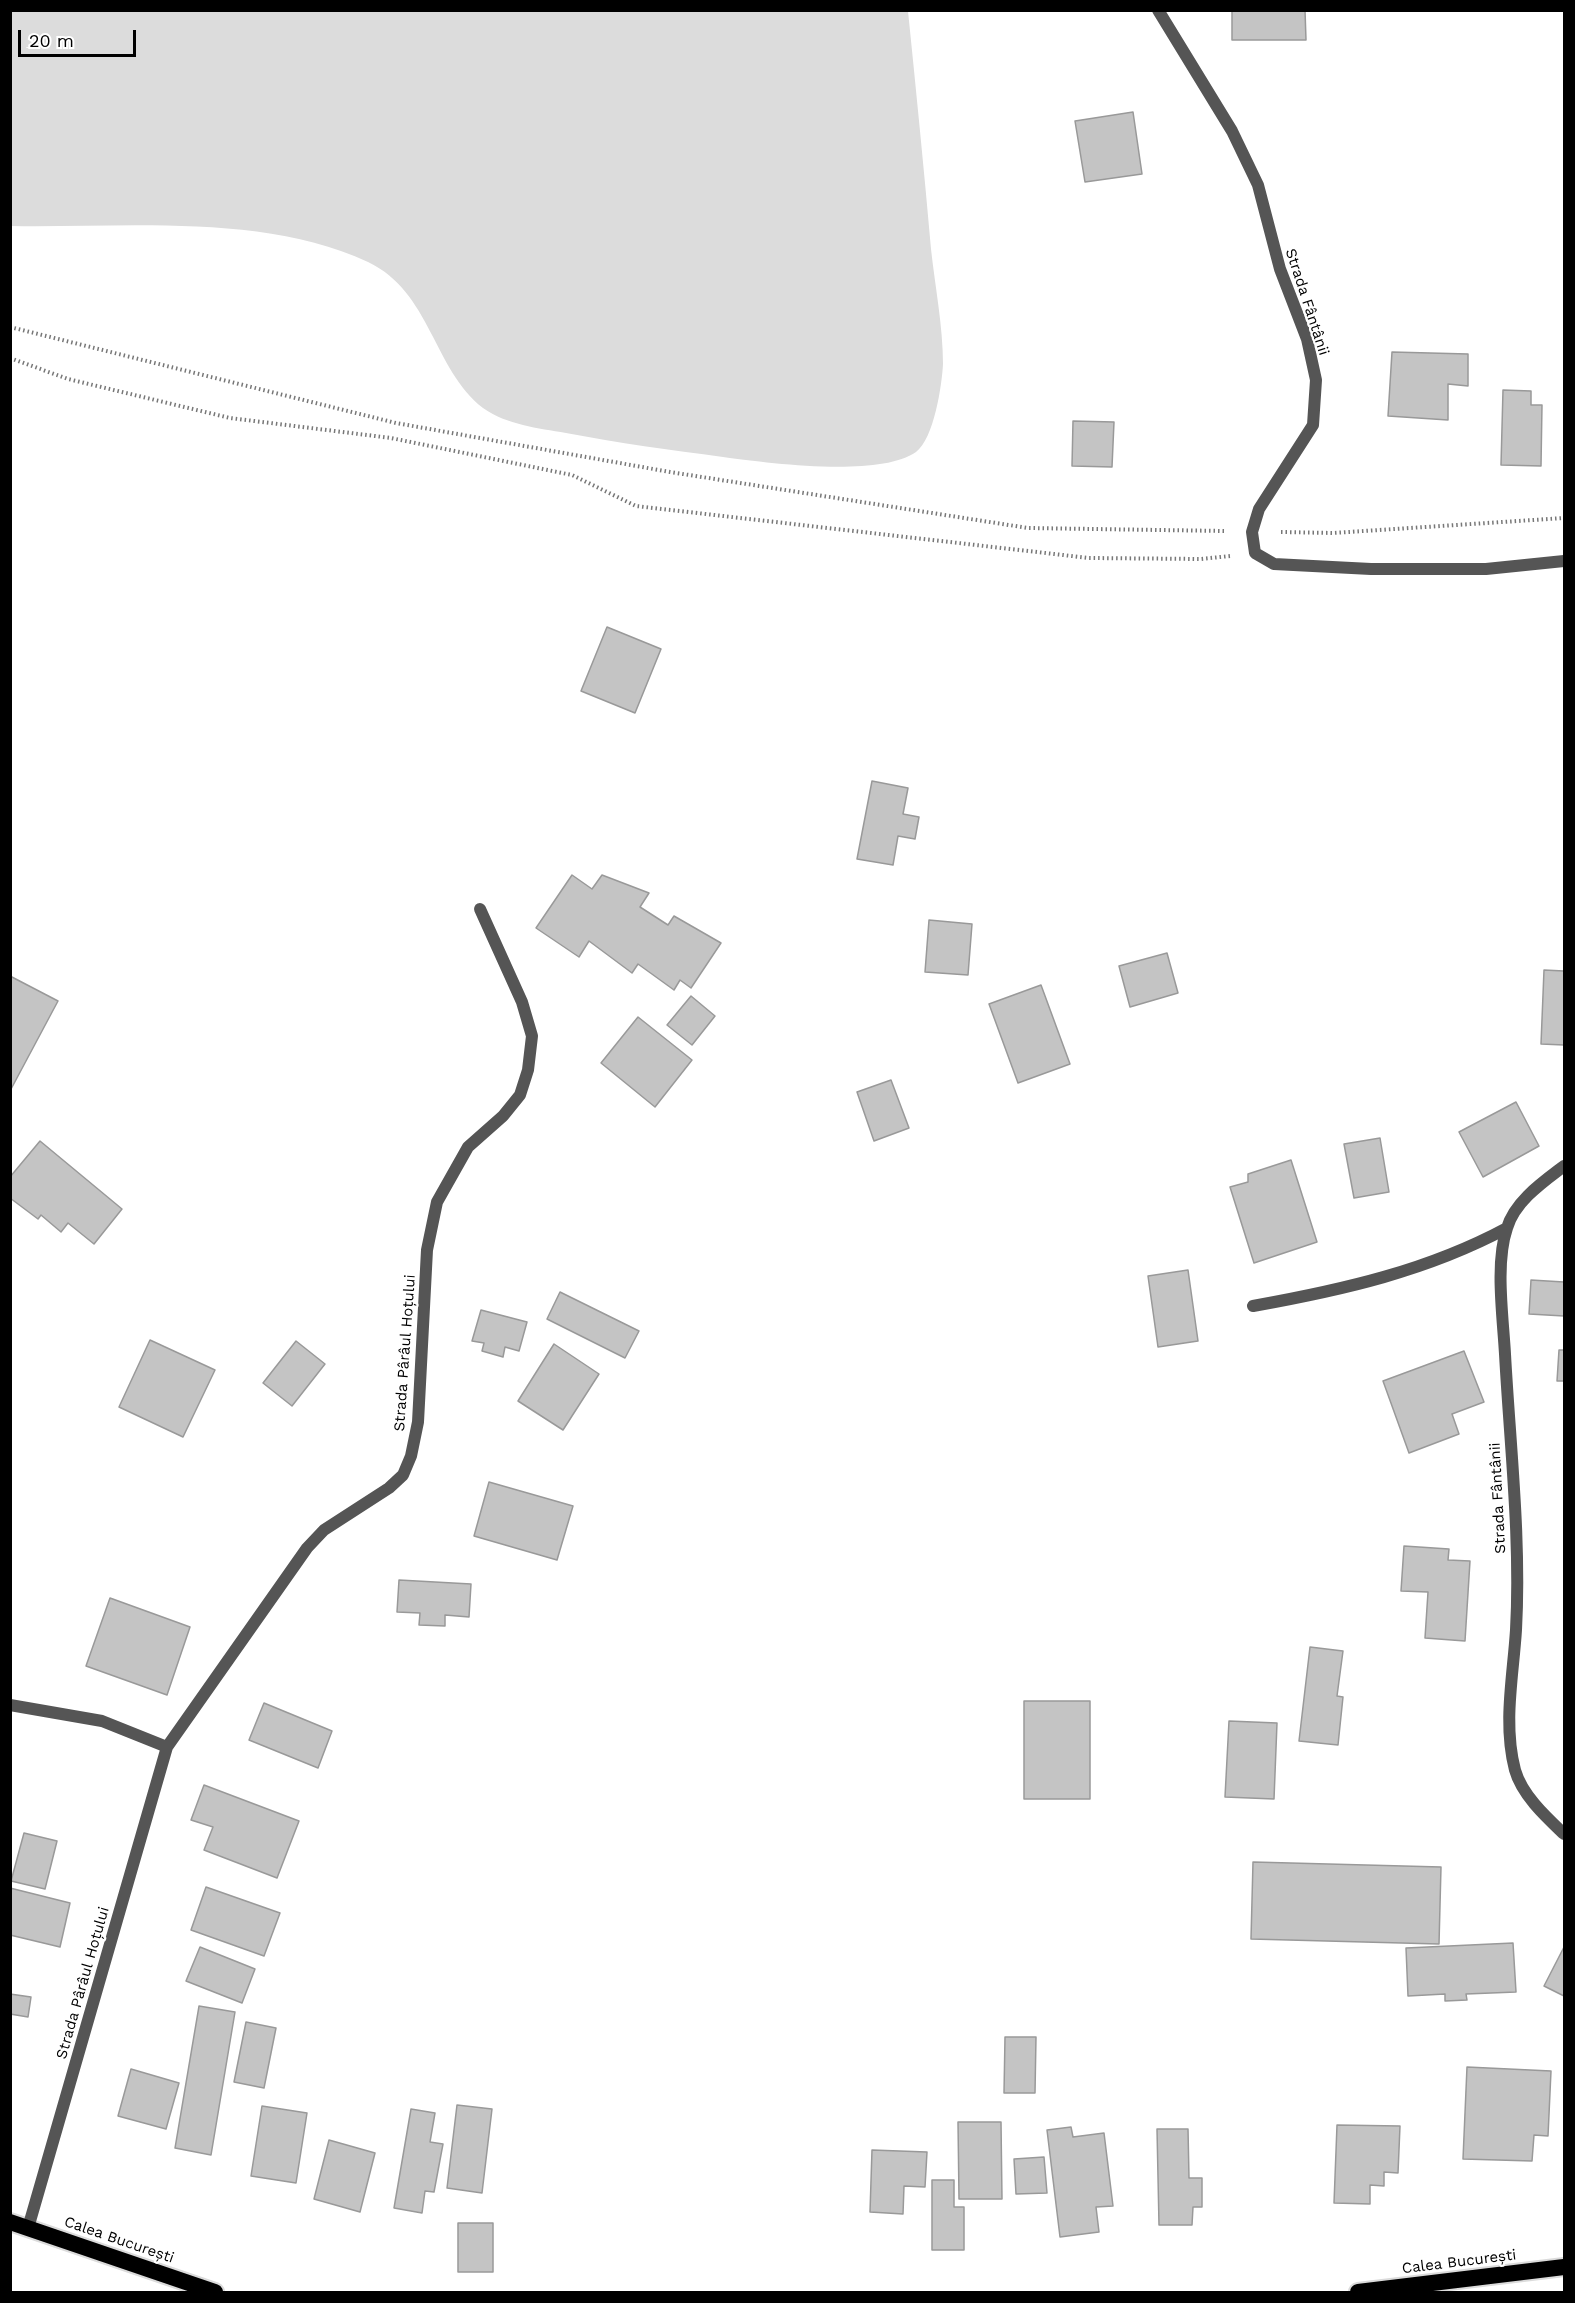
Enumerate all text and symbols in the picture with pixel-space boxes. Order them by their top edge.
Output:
scale bar [21,18,140,56]
text: 20 m [29,30,74,51]
street label: Strada Fântânii [1281,246,1333,358]
street label: Strada Pârâul Hoțului [391,1274,419,1432]
street label: Strada Fântânii [1486,1442,1510,1554]
street label: Strada Pârâul Hoțului [53,1905,113,2061]
street label: Calea București [62,2213,176,2267]
street label: Calea București [1401,2246,1517,2278]

